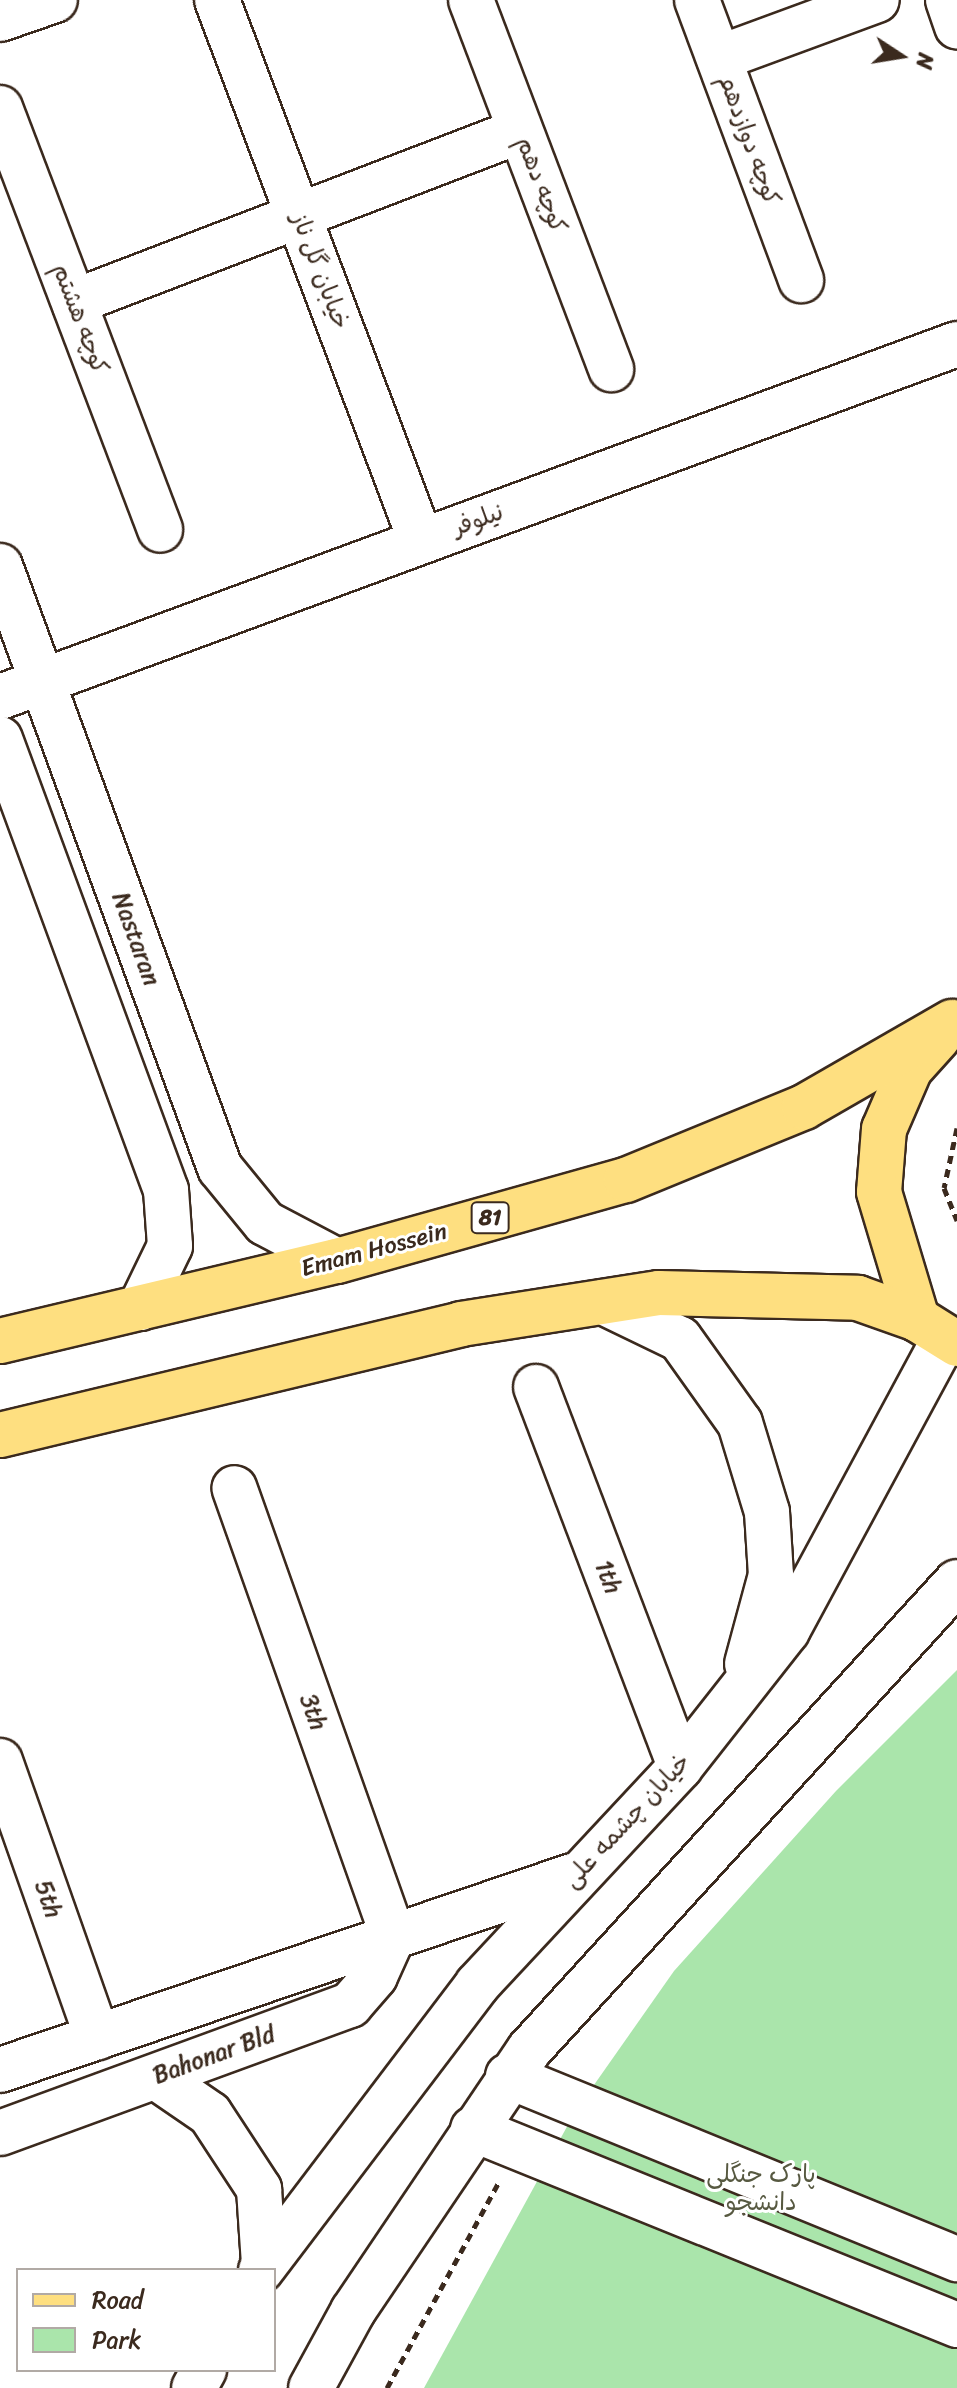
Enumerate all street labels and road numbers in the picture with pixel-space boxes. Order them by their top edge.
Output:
street label: کوچه دوازدهم [712,71,786,209]
street label: کوچه دهم [510,133,572,237]
street label: خیابان گل ناز [285,209,355,333]
street label: کوچه هشتم [46,260,114,378]
street label: نیلوفر [449,498,507,542]
street label: Nastaran [106,888,166,990]
road number: 81 [470,1200,510,1236]
street label: Emam Hossein [297,1216,451,1284]
street label: 1th [589,1556,627,1598]
street label: 3th [293,1690,333,1734]
street label: خیابان چشمه علی [557,1748,697,1894]
street label: 5th [28,1876,68,1922]
street label: Bahonar Bld [149,2020,279,2090]

